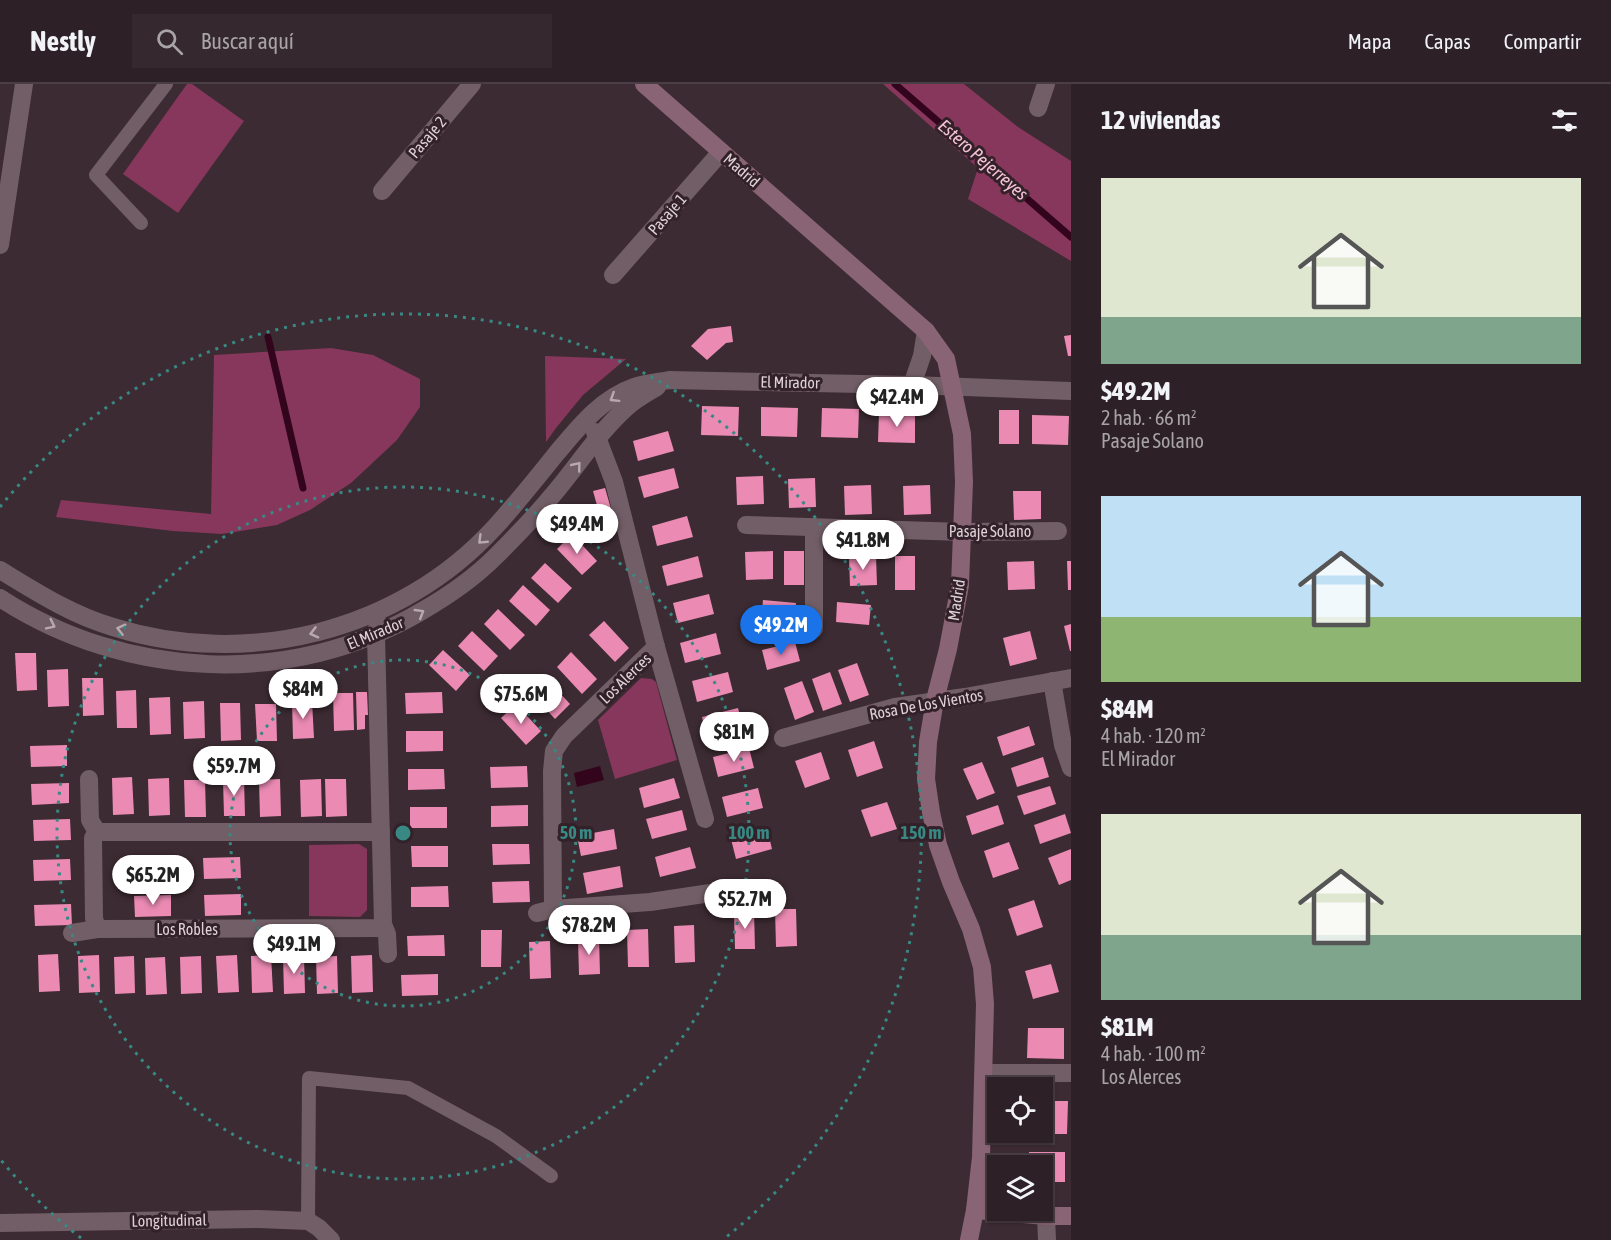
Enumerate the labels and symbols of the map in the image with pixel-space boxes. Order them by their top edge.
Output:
street label: Pasaje 2 [404,113,450,162]
water label: Estero Pejerreyes [934,115,1032,204]
street label: Madrid [720,150,764,190]
street label: Pasaje 1 [644,190,691,239]
street label: El Mirador [760,372,820,392]
pin: $42.4M [848,377,946,428]
one-way arrow [610,390,620,402]
one-way arrow [569,462,580,473]
pin: $49.4M [528,504,626,555]
pin: $41.8M [814,520,912,571]
street label: Pasaje Solano [949,522,1031,541]
one-way arrow [478,532,489,543]
street label: Madrid [944,578,968,622]
pin: $49.2M [732,605,830,656]
one-way arrow [414,608,424,620]
street label: El Mirador [344,613,406,653]
one-way arrow [45,618,56,630]
one-way arrow [116,624,126,637]
one-way arrow [309,626,319,639]
street label: Los Alerces [596,649,655,707]
pin: $84M [267,669,339,720]
pin: $75.6M [472,674,570,725]
street label: Rosa De Los Vientos [868,685,984,723]
pin: $81M [698,712,770,763]
pin: $59.7M [185,746,283,797]
text: 50 m [560,822,592,843]
text: 100 m [729,822,769,843]
text: 150 m [901,822,941,843]
centre of rings [393,823,413,843]
pin: $65.2M [104,855,202,906]
pin: $52.7M [696,879,794,930]
pin: $78.2M [540,905,638,956]
street label: Los Robles [156,920,218,938]
pin: $49.1M [245,924,343,975]
street label: Longitudinal [131,1210,207,1231]

